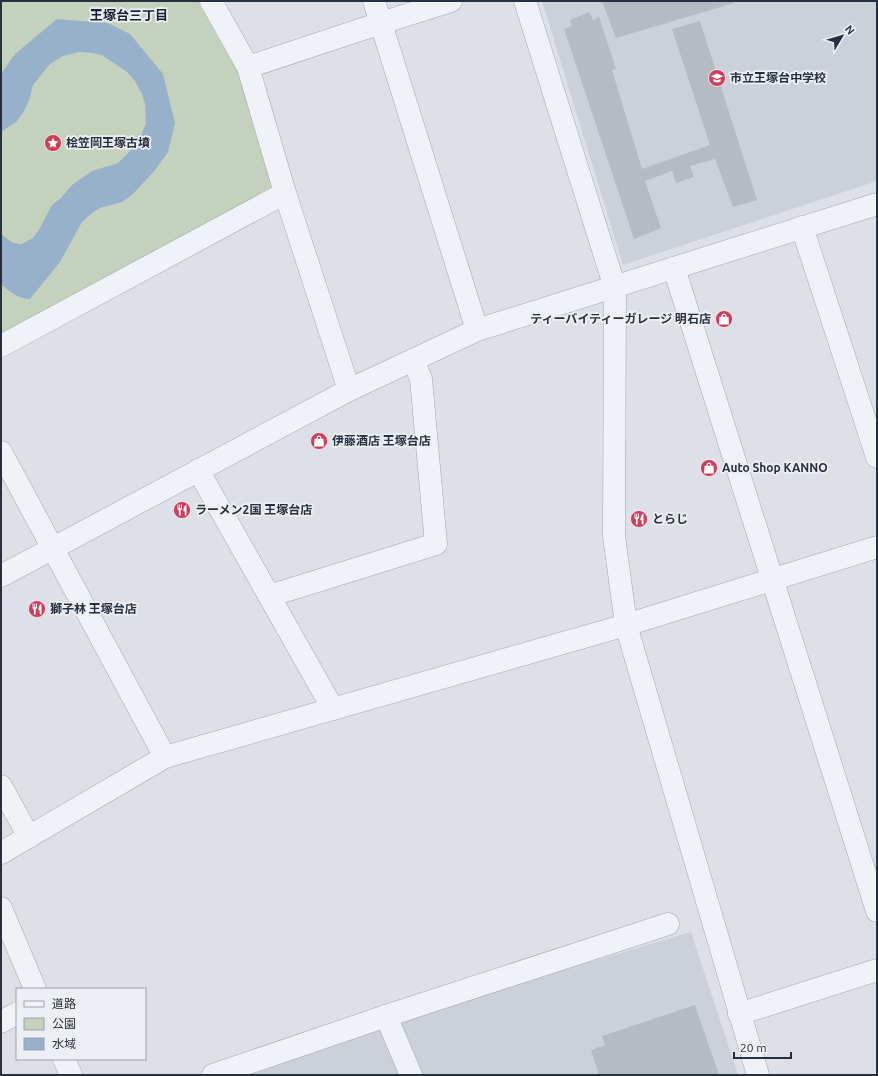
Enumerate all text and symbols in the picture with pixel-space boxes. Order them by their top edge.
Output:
district label: 王塚台三丁目 [90,8,168,22]
north arrow [822,16,862,56]
text: N [843,23,857,37]
school or university icon: 市立王塚台中学校 [707,68,727,88]
place label: 市立王塚台中学校 [730,71,826,84]
place icon: 桧笠岡王塚古墳 [43,133,63,153]
place label: 桧笠岡王塚古墳 [66,136,150,149]
shop icon: ティーバイティーガレージ 明石店 [714,309,734,329]
place label: ティーバイティーガレージ 明石店 [530,312,711,325]
shop icon: 伊藤酒店 王塚台店 [309,431,329,451]
place label: 伊藤酒店 王塚台店 [332,434,431,447]
shop icon: Auto Shop KANNO [699,458,719,478]
place label: Auto Shop KANNO [722,461,828,474]
restaurant icon: ラーメン2国 王塚台店 [172,500,192,520]
place label: ラーメン2国 王塚台店 [195,503,312,516]
restaurant icon: とらじ [629,509,649,529]
place label: とらじ [652,512,688,525]
restaurant icon: 獅子林 王塚台店 [27,599,47,619]
place label: 獅子林 王塚台店 [50,602,137,615]
legend [16,988,146,1060]
text: 道路 [52,997,76,1010]
text: 公園 [52,1017,76,1030]
scale bar [734,1034,791,1060]
text: 水域 [52,1037,76,1050]
text: 20 m [740,1041,767,1054]

